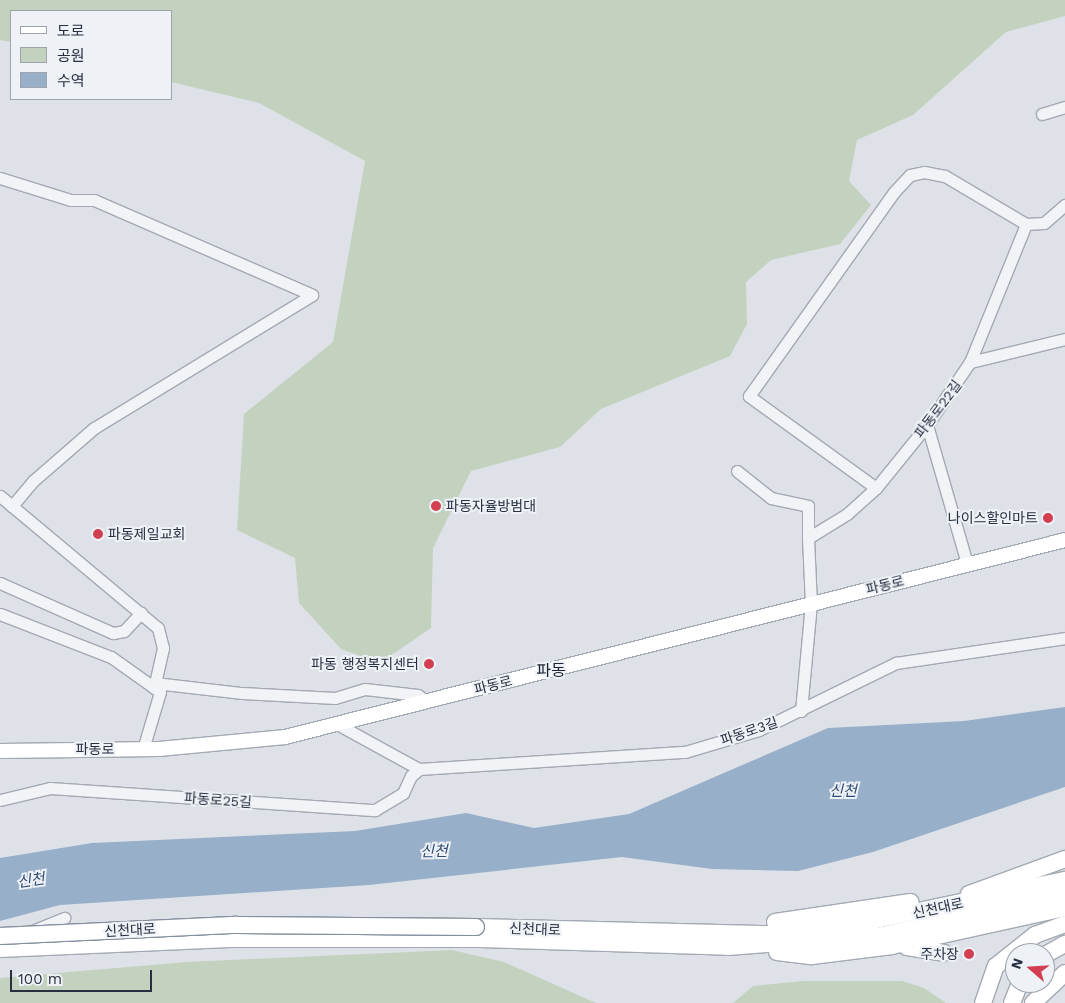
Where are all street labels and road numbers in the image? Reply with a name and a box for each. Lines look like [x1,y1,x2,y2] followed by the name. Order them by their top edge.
[911,377,965,441] street label: 파동로22길
[864,572,906,598] street label: 파동로
[472,672,514,698] street label: 파동로
[718,713,780,749] street label: 파동로3길
[76,741,114,757] street label: 파동로
[184,789,252,811] street label: 파동로25길
[911,894,965,922] street label: 신천대로
[104,920,156,940] street label: 신천대로
[509,920,561,938] street label: 신천대로

